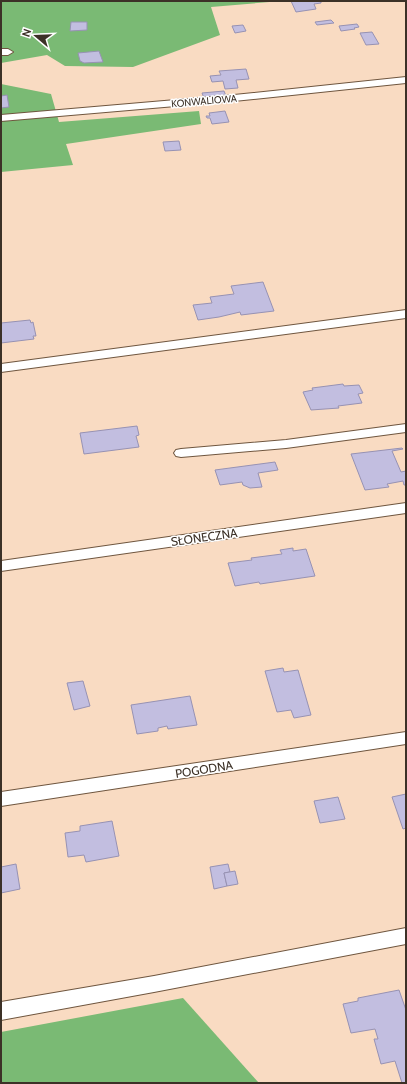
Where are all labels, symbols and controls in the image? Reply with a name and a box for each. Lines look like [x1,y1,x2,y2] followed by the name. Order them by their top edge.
[16,16,56,56] north arrow
[19,27,34,39] text: N
[171,92,238,110] street label: KONWALIOWA
[170,525,239,549] street label: SŁONECZNA
[174,757,234,781] street label: POGODNA

